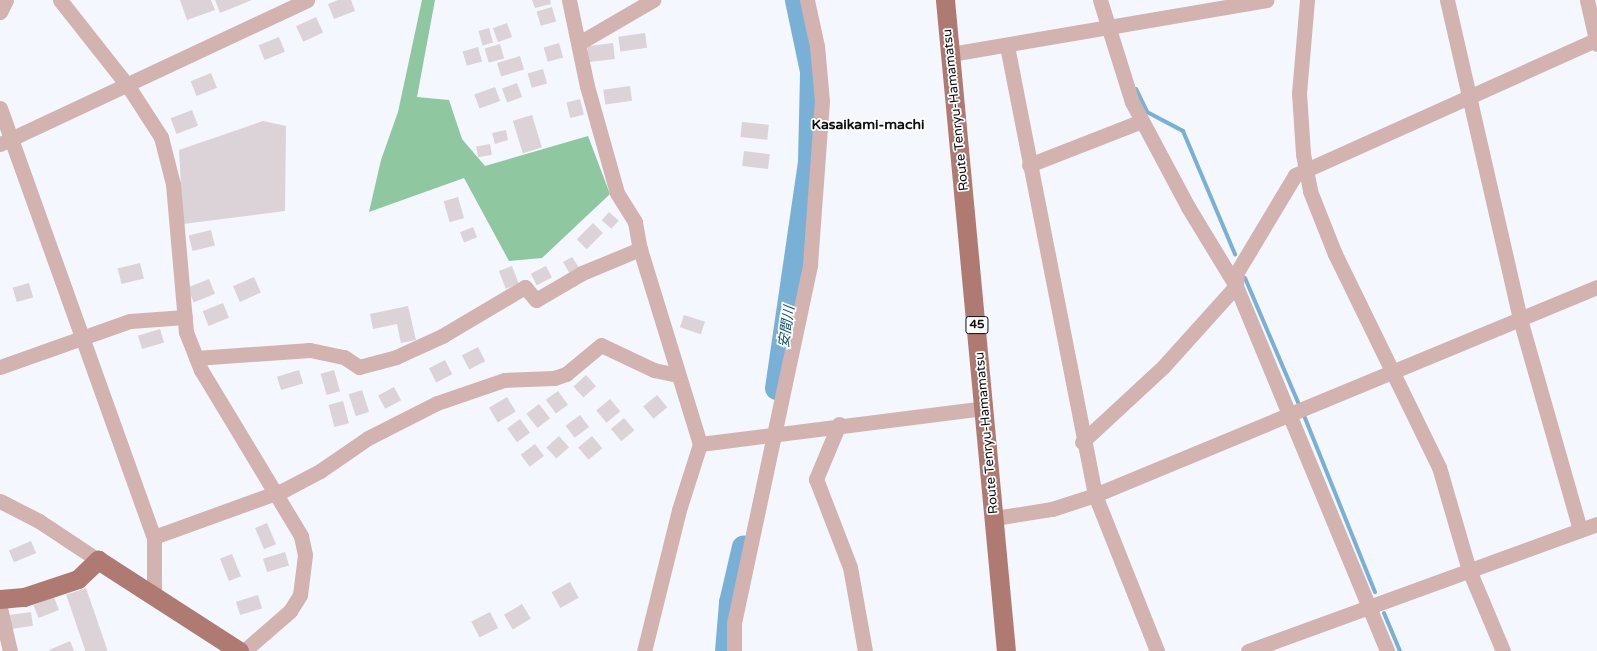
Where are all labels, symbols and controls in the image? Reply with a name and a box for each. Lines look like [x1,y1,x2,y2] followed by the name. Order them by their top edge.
[940,28,972,192] street label: Route Tenryu-Hamamatsu
[812,117,924,133] district label: Kasaikami-machi
[776,305,798,349] water label: 安間川
[965,315,989,335] road number: 45
[972,351,1002,515] street label: Route Tenryu-Hamamatsu

